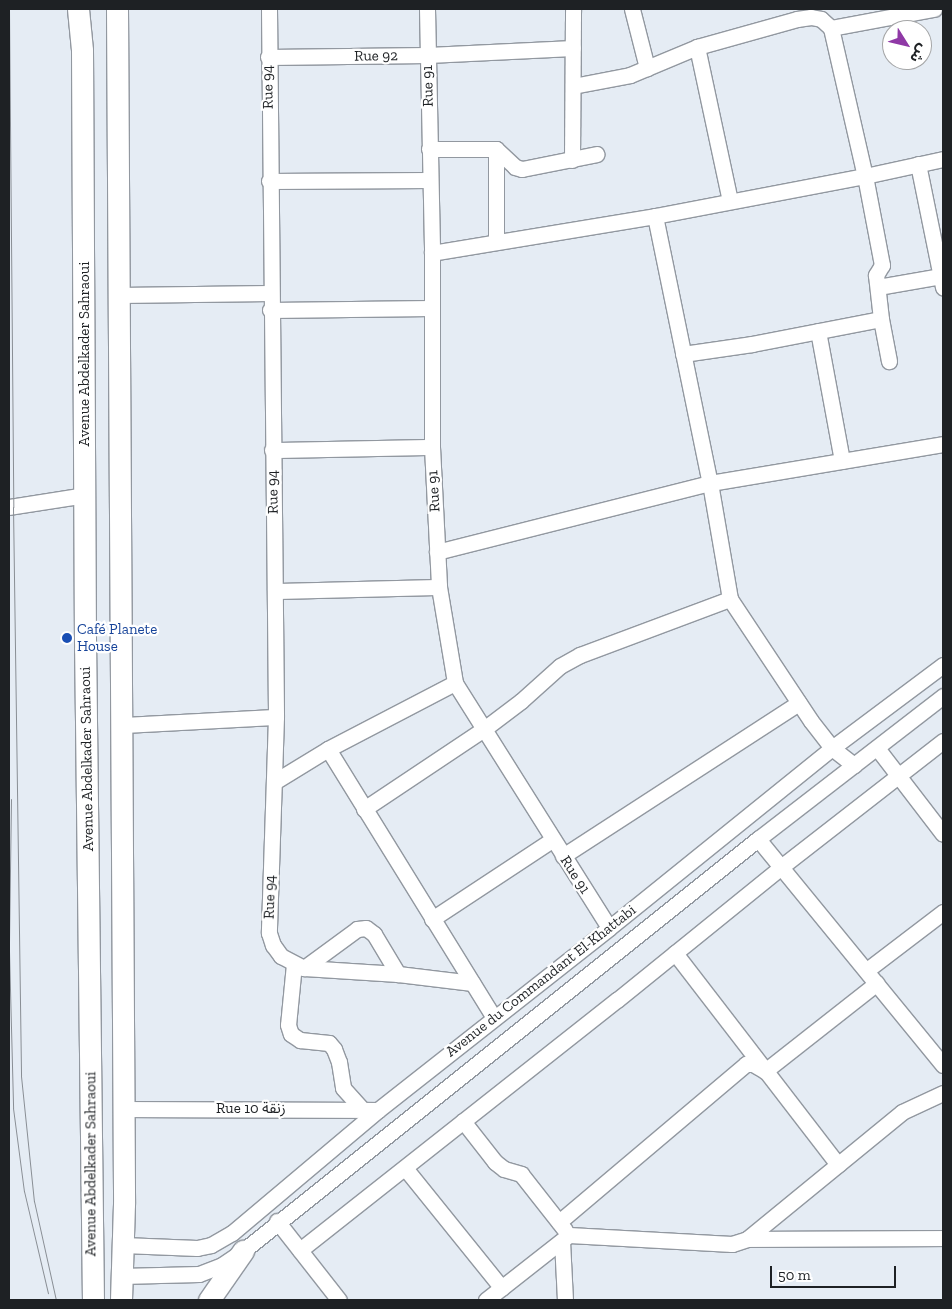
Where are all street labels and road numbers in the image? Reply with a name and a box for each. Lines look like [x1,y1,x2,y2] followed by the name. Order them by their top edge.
[354,47,398,65] street label: Rue 92
[259,65,277,109] street label: Rue 94
[419,65,437,107] street label: Rue 91
[76,261,94,447] street label: Avenue Abdelkader Sahraoui
[264,470,282,514] street label: Rue 94
[424,470,444,512] street label: Rue 91
[76,666,98,852] street label: Avenue Abdelkader Sahraoui
[556,853,594,897] street label: Rue 91
[260,875,280,919] street label: Rue 94
[442,901,640,1061] street label: Avenue du Commandant El-Khattabi
[82,1071,100,1257] street label: Avenue Abdelkader Sahraoui
[216,1100,286,1118] street label: Rue 10 زنقة

